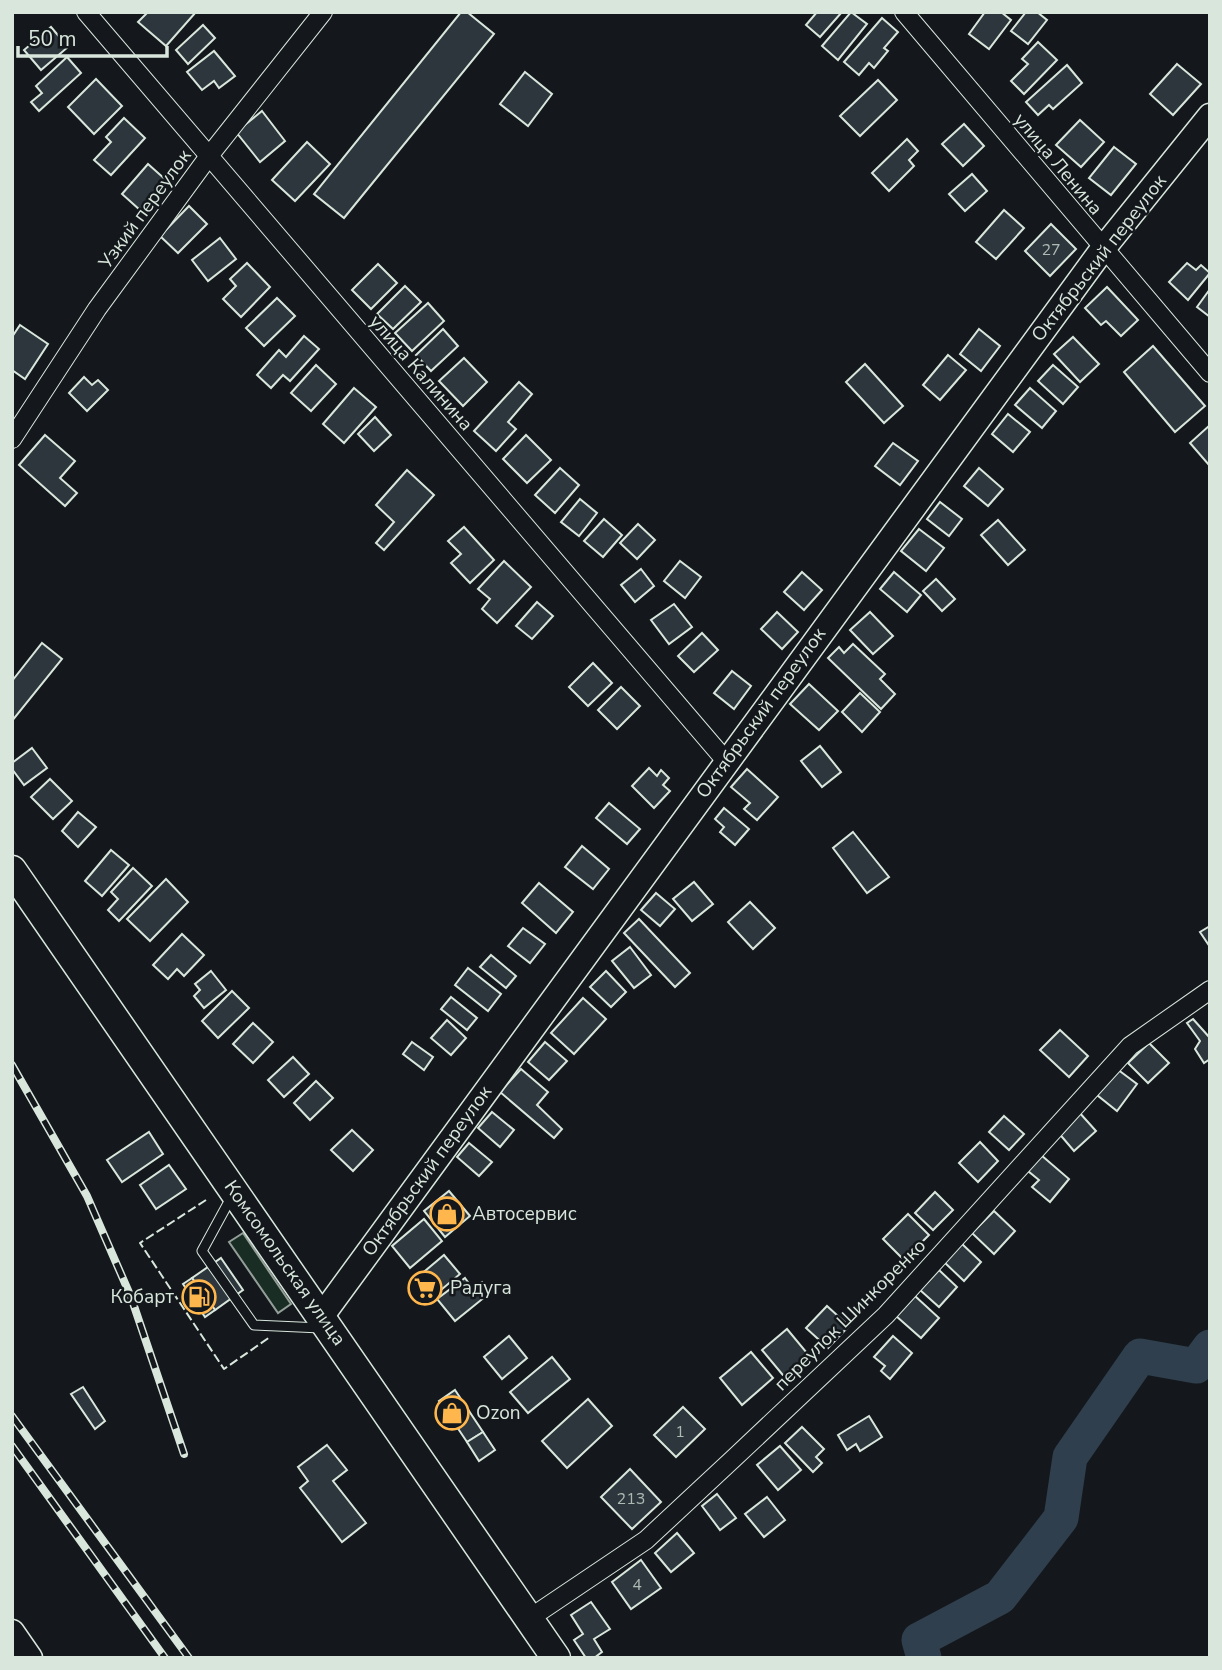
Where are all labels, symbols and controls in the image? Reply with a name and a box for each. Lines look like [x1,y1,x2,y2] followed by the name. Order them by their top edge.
[18,14,166,58] scale bar
[28,25,77,53] text: 50 m
[1008,107,1108,221] street label: улица Ленина
[92,144,197,275] street label: Узкий переулок
[1026,169,1172,347] street label: Октябрьский переулок
[1041,239,1061,261] house number: 27
[363,309,479,437] street label: улица Калинина
[690,622,832,804] street label: Октябрьский переулок
[356,1080,498,1262] street label: Октябрьский переулок
[218,1175,352,1351] street label: Комсомольская улица
[428,1195,466,1233] shop icon: Автосервис
[472,1201,577,1227] place label: Автосервис
[768,1233,932,1397] street label: переулок Шинкоренко
[406,1269,444,1307] supermarket icon: Радуга
[450,1275,512,1301] place label: Радуга
[180,1278,218,1316] fuel station icon: Кобарт
[110,1284,175,1310] place label: Кобарт
[433,1394,471,1432] shop icon: Ozon
[476,1400,521,1426] place label: Ozon
[675,1421,685,1443] house number: 1
[617,1488,645,1510] house number: 213
[632,1574,642,1596] house number: 4

